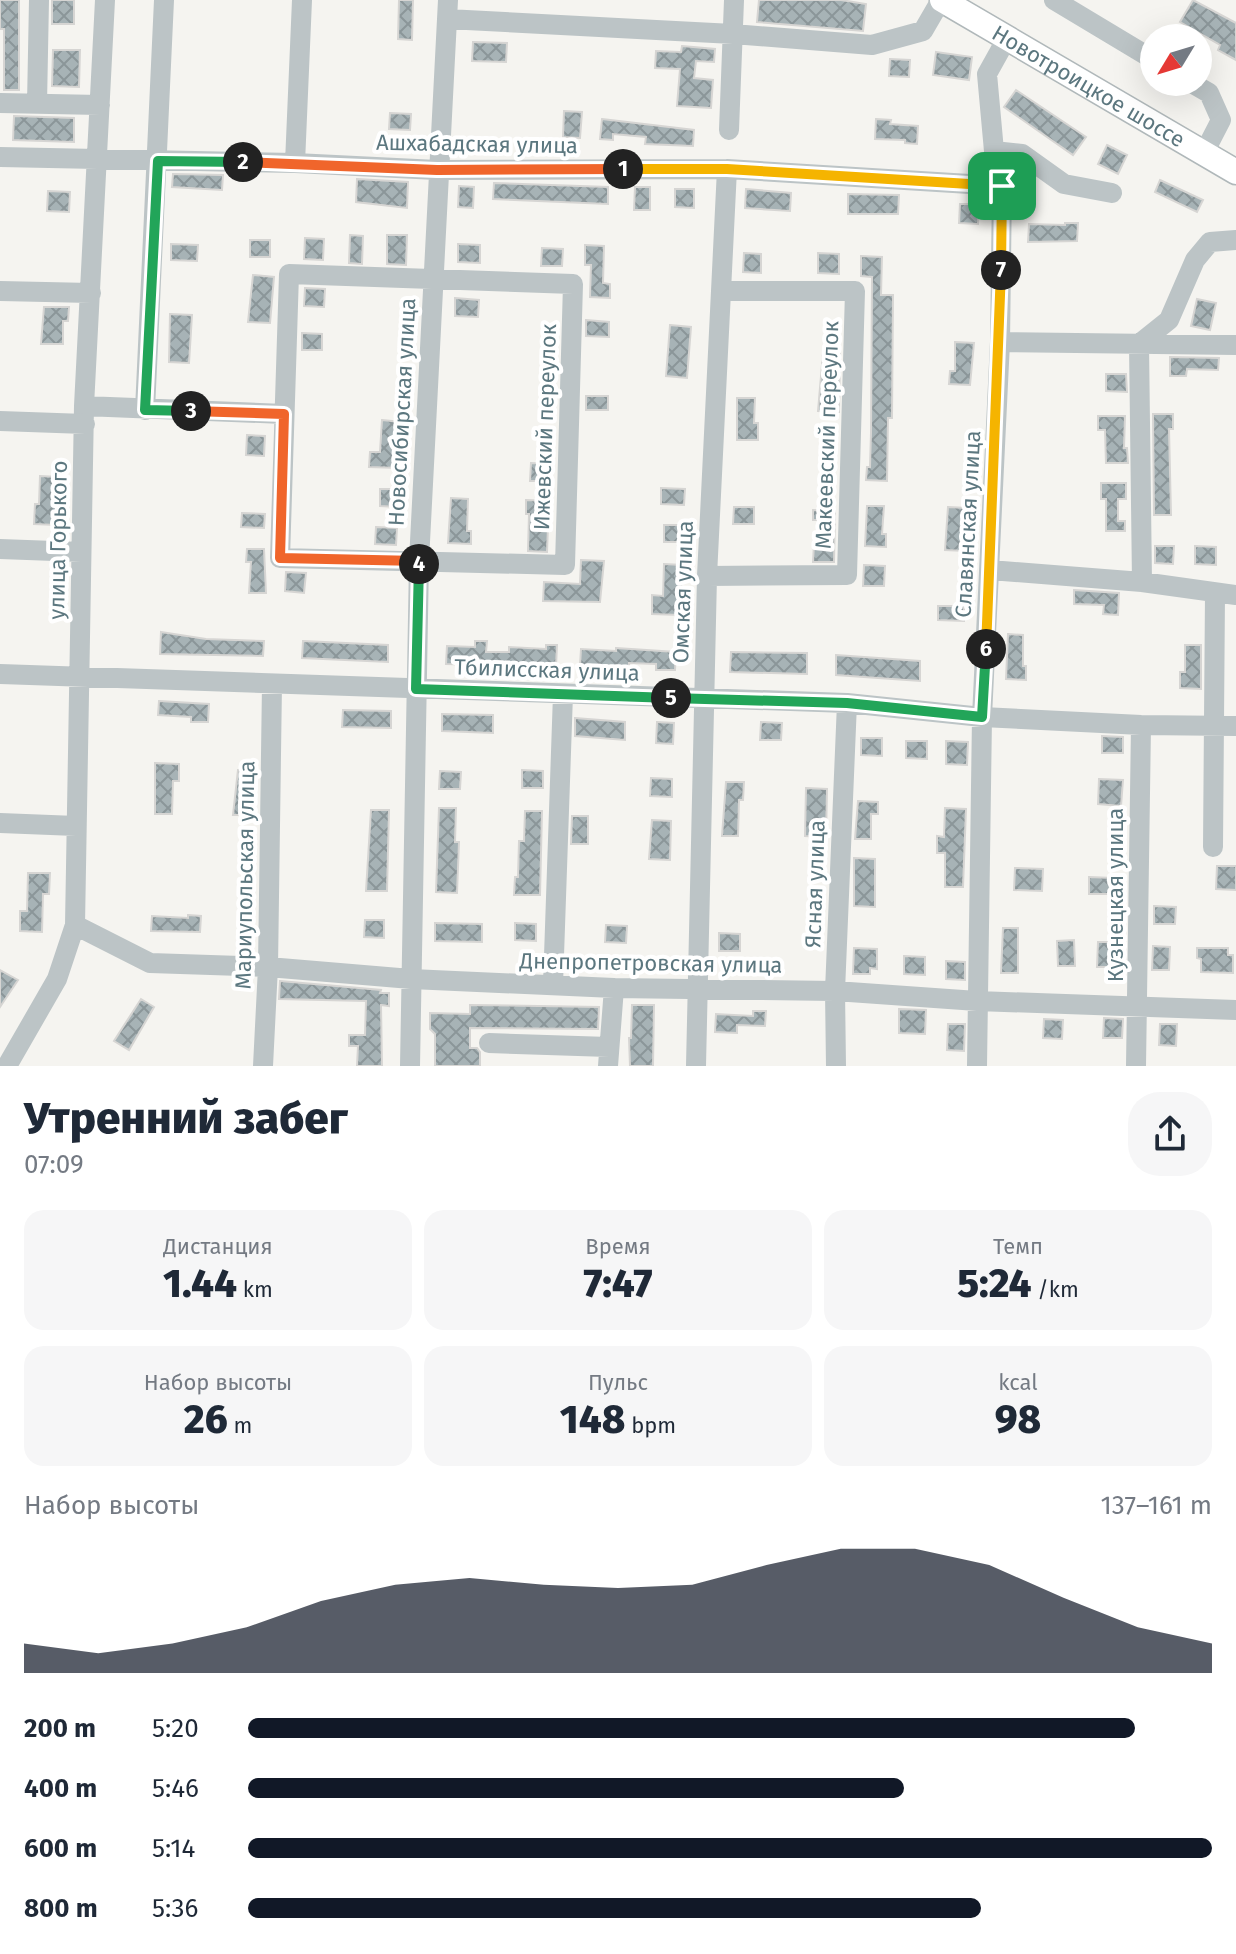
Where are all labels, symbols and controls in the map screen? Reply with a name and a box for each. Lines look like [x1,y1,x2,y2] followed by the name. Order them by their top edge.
[987,19,1190,153] street label: Новотроицкое шоссе
[1140,24,1212,96] north arrow
[1140,24,1212,96] map controls
[376,129,578,159] street label: Ашхабадская улица
[223,142,263,182] pin: 2
[237,148,249,175] text: 2
[603,149,643,189] pin: 1
[968,152,1036,220] pin
[618,155,628,182] text: 1
[980,164,1024,208] icon: arrive
[981,250,1021,290] pin: 7
[996,256,1006,283] text: 7
[383,297,421,527] street label: Новосибирская улица
[810,320,844,550] street label: Макеевский переулок
[528,323,562,531] street label: Ижевский переулок
[171,391,211,431] pin: 3
[185,397,197,424] text: 3
[950,430,986,618] street label: Славянская улица
[43,460,73,620] street label: улица Горького
[667,520,699,664] street label: Омская улица
[399,544,439,584] pin: 4
[413,550,425,577] text: 4
[966,629,1006,669] pin: 6
[980,635,992,662] text: 6
[454,653,640,687] street label: Тбилисская улица
[651,678,691,718] pin: 5
[665,684,677,711] text: 5
[230,760,260,990] street label: Мариупольская улица
[1102,808,1129,982] street label: Кузнецкая улица
[799,820,831,948] street label: Ясная улица
[518,947,783,979] street label: Днепропетровская улица
[24,1092,348,1145] text: Утренний забег
[1128,1092,1212,1176] button: share
[24,1149,84,1180] text: 07:09
[163,1233,273,1260] text: Дистанция
[585,1233,651,1260] text: Время
[993,1233,1043,1260] text: Темп
[163,1260,237,1308] text: 1.44
[583,1260,653,1308] text: 7:47
[957,1260,1031,1308] text: 5:24
[237,1276,273,1303] text: km
[1031,1276,1079,1303] text: /km
[144,1369,292,1396] text: Набор высоты
[588,1369,648,1396] text: Пульс
[998,1369,1038,1396] text: kcal
[184,1396,228,1444] text: 26
[560,1396,625,1444] text: 148
[995,1396,1041,1444] text: 98
[228,1412,252,1439] text: m
[625,1412,676,1439] text: bpm
[24,1490,199,1521] text: Набор высоты
[1100,1490,1212,1521] text: 137–161 m
[24,1713,96,1744] text: 200 m
[152,1713,199,1744] text: 5:20
[24,1773,97,1804] text: 400 m
[152,1773,199,1804] text: 5:46
[24,1833,97,1864] text: 600 m
[152,1833,195,1864] text: 5:14
[24,1893,98,1924] text: 800 m
[152,1893,198,1924] text: 5:36

